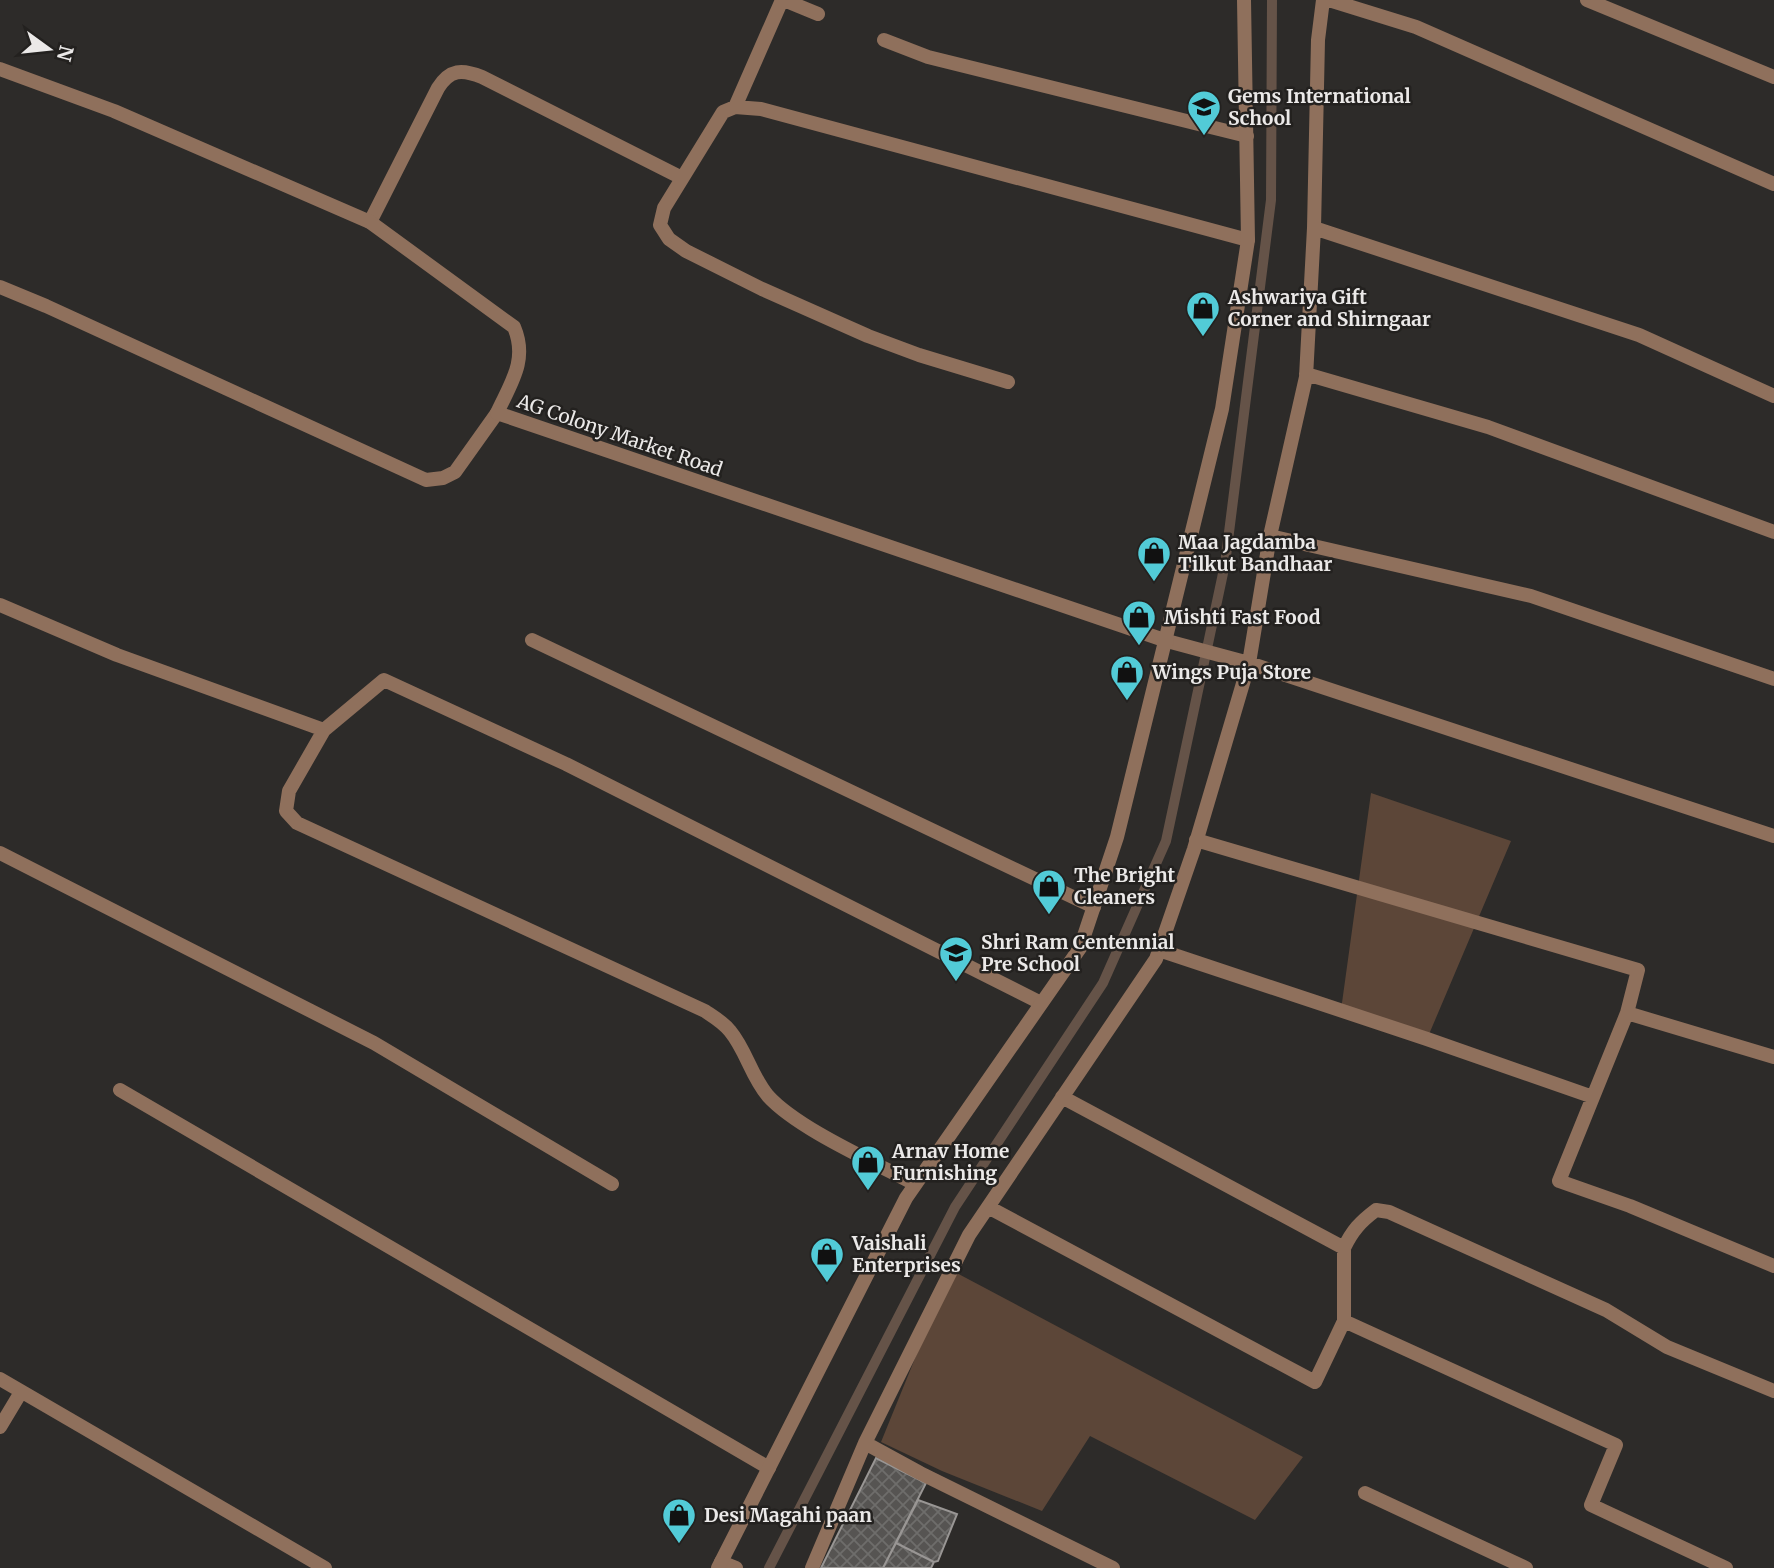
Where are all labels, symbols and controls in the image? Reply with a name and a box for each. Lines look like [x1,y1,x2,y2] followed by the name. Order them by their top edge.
[14,14,84,84] north arrow
[52,43,79,64] text: N
[1228,84,1411,130] place label: Gems International School
[1185,88,1223,137] school or university icon: Gems International School
[1227,285,1431,331] place label: Ashwariya Gift Corner and Shirngaar
[1184,289,1222,338] shop icon: Ashwariya Gift Corner and Shirngaar
[513,388,726,481] street label: AG Colony Market Road
[1178,530,1332,576] place label: Maa Jagdamba Tilkut Bandhaar
[1135,534,1173,583] shop icon: Maa Jagdamba Tilkut Bandhaar
[1120,598,1158,647] shop icon: Mishti Fast Food
[1164,605,1321,629] place label: Mishti Fast Food
[1108,653,1146,702] shop icon: Wings Puja Store
[1151,660,1311,684] place label: Wings Puja Store
[1074,863,1176,909] place label: The Bright Cleaners
[1030,867,1068,916] shop icon: The Bright Cleaners
[981,930,1175,976] place label: Shri Ram Centennial Pre School
[937,934,975,983] school or university icon: Shri Ram Centennial Pre School
[891,1139,1009,1185] place label: Arnav Home Furnishing
[849,1143,887,1192] shop icon: Arnav Home Furnishing
[851,1231,961,1277] place label: Vaishali Enterprises
[808,1235,846,1284] shop icon: Vaishali Enterprises
[660,1496,698,1545] shop icon: Desi Magahi paan
[704,1503,872,1527] place label: Desi Magahi paan

